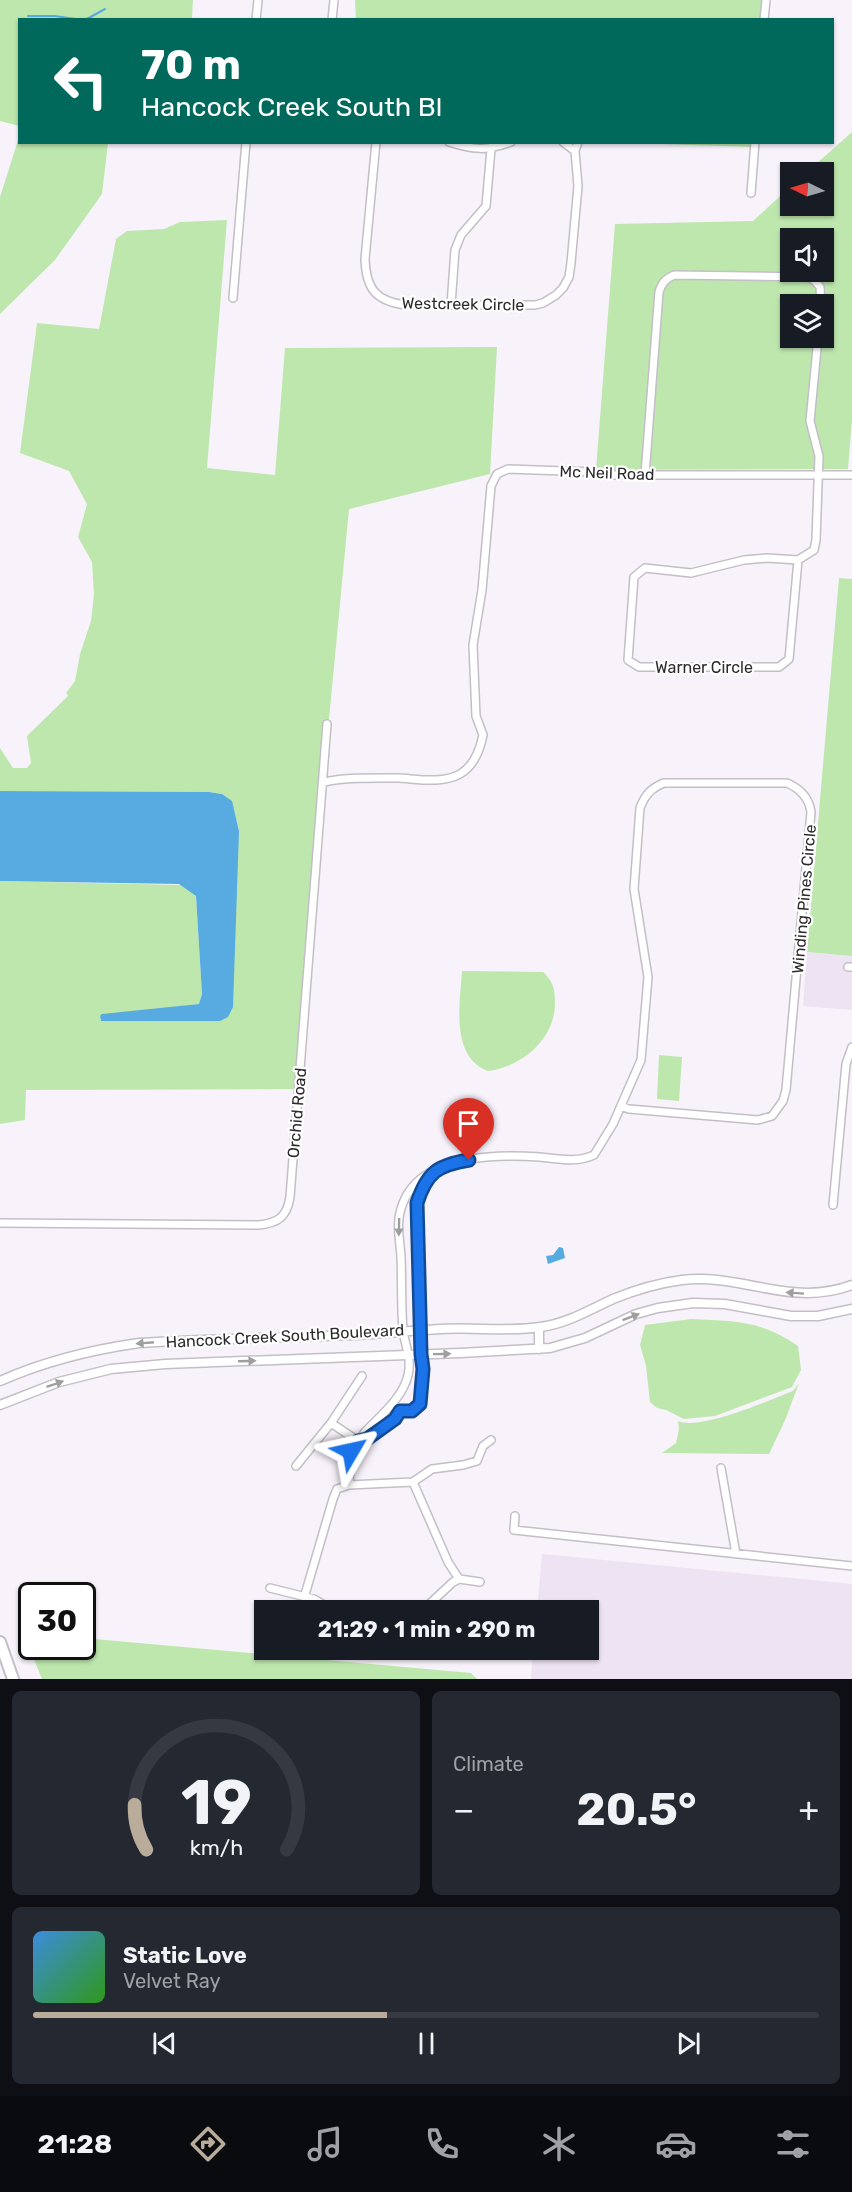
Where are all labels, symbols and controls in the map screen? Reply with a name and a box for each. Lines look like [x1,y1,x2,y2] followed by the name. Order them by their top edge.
[141,40,241,90] text: 70 m
[42,42,120,120] icon: left
[141,91,442,123] text: Hancock Creek South Bl
[780,162,834,216] north arrow
[780,162,834,348] map controls
[780,228,834,282] button: sound
[401,293,525,315] street label: Westcreek Circle
[780,294,834,348] button: layers
[559,462,655,484] street label: Mc Neil Road
[655,658,753,677] street label: Warner Circle
[788,823,820,975] street label: Winding Pines Circle
[284,1067,310,1159] street label: Orchid Road
[443,1098,494,1160] pin
[452,1107,485,1140] icon: arrive
[394,1217,404,1236] one-way arrow
[785,1289,804,1298] one-way arrow
[622,1312,640,1322] one-way arrow
[165,1320,405,1352] street label: Hancock Creek South Boulevard
[135,1338,154,1348] one-way arrow
[433,1349,452,1358] one-way arrow
[238,1356,257,1365] one-way arrow
[46,1379,64,1388] one-way arrow
[319,1419,383,1483] position arrow
[18,1582,96,1660] speed limit sign: 30
[318,1616,535,1643] text: 21:29 · 1 min · 290 m
[453,1752,524,1776] text: Climate
[180,1766,252,1840] text: 19
[577,1783,696,1836] text: 20.5°
[453,1790,474,1829] text: −
[798,1790,819,1829] text: +
[189,1835,243,1860] text: km/h
[123,1942,247,1969] text: Static Love
[123,1969,221,1993] text: Velvet Ray
[148,2027,181,2060] icon: previous
[410,2027,443,2060] icon: pause
[672,2027,705,2060] icon: next
[187,2123,229,2165] icon: directions
[304,2123,346,2165] icon: music
[421,2123,463,2165] icon: phone
[538,2123,580,2165] icon: climate
[655,2123,697,2165] icon: car
[772,2123,814,2165] icon: filters
[38,2128,112,2160] text: 21:28

